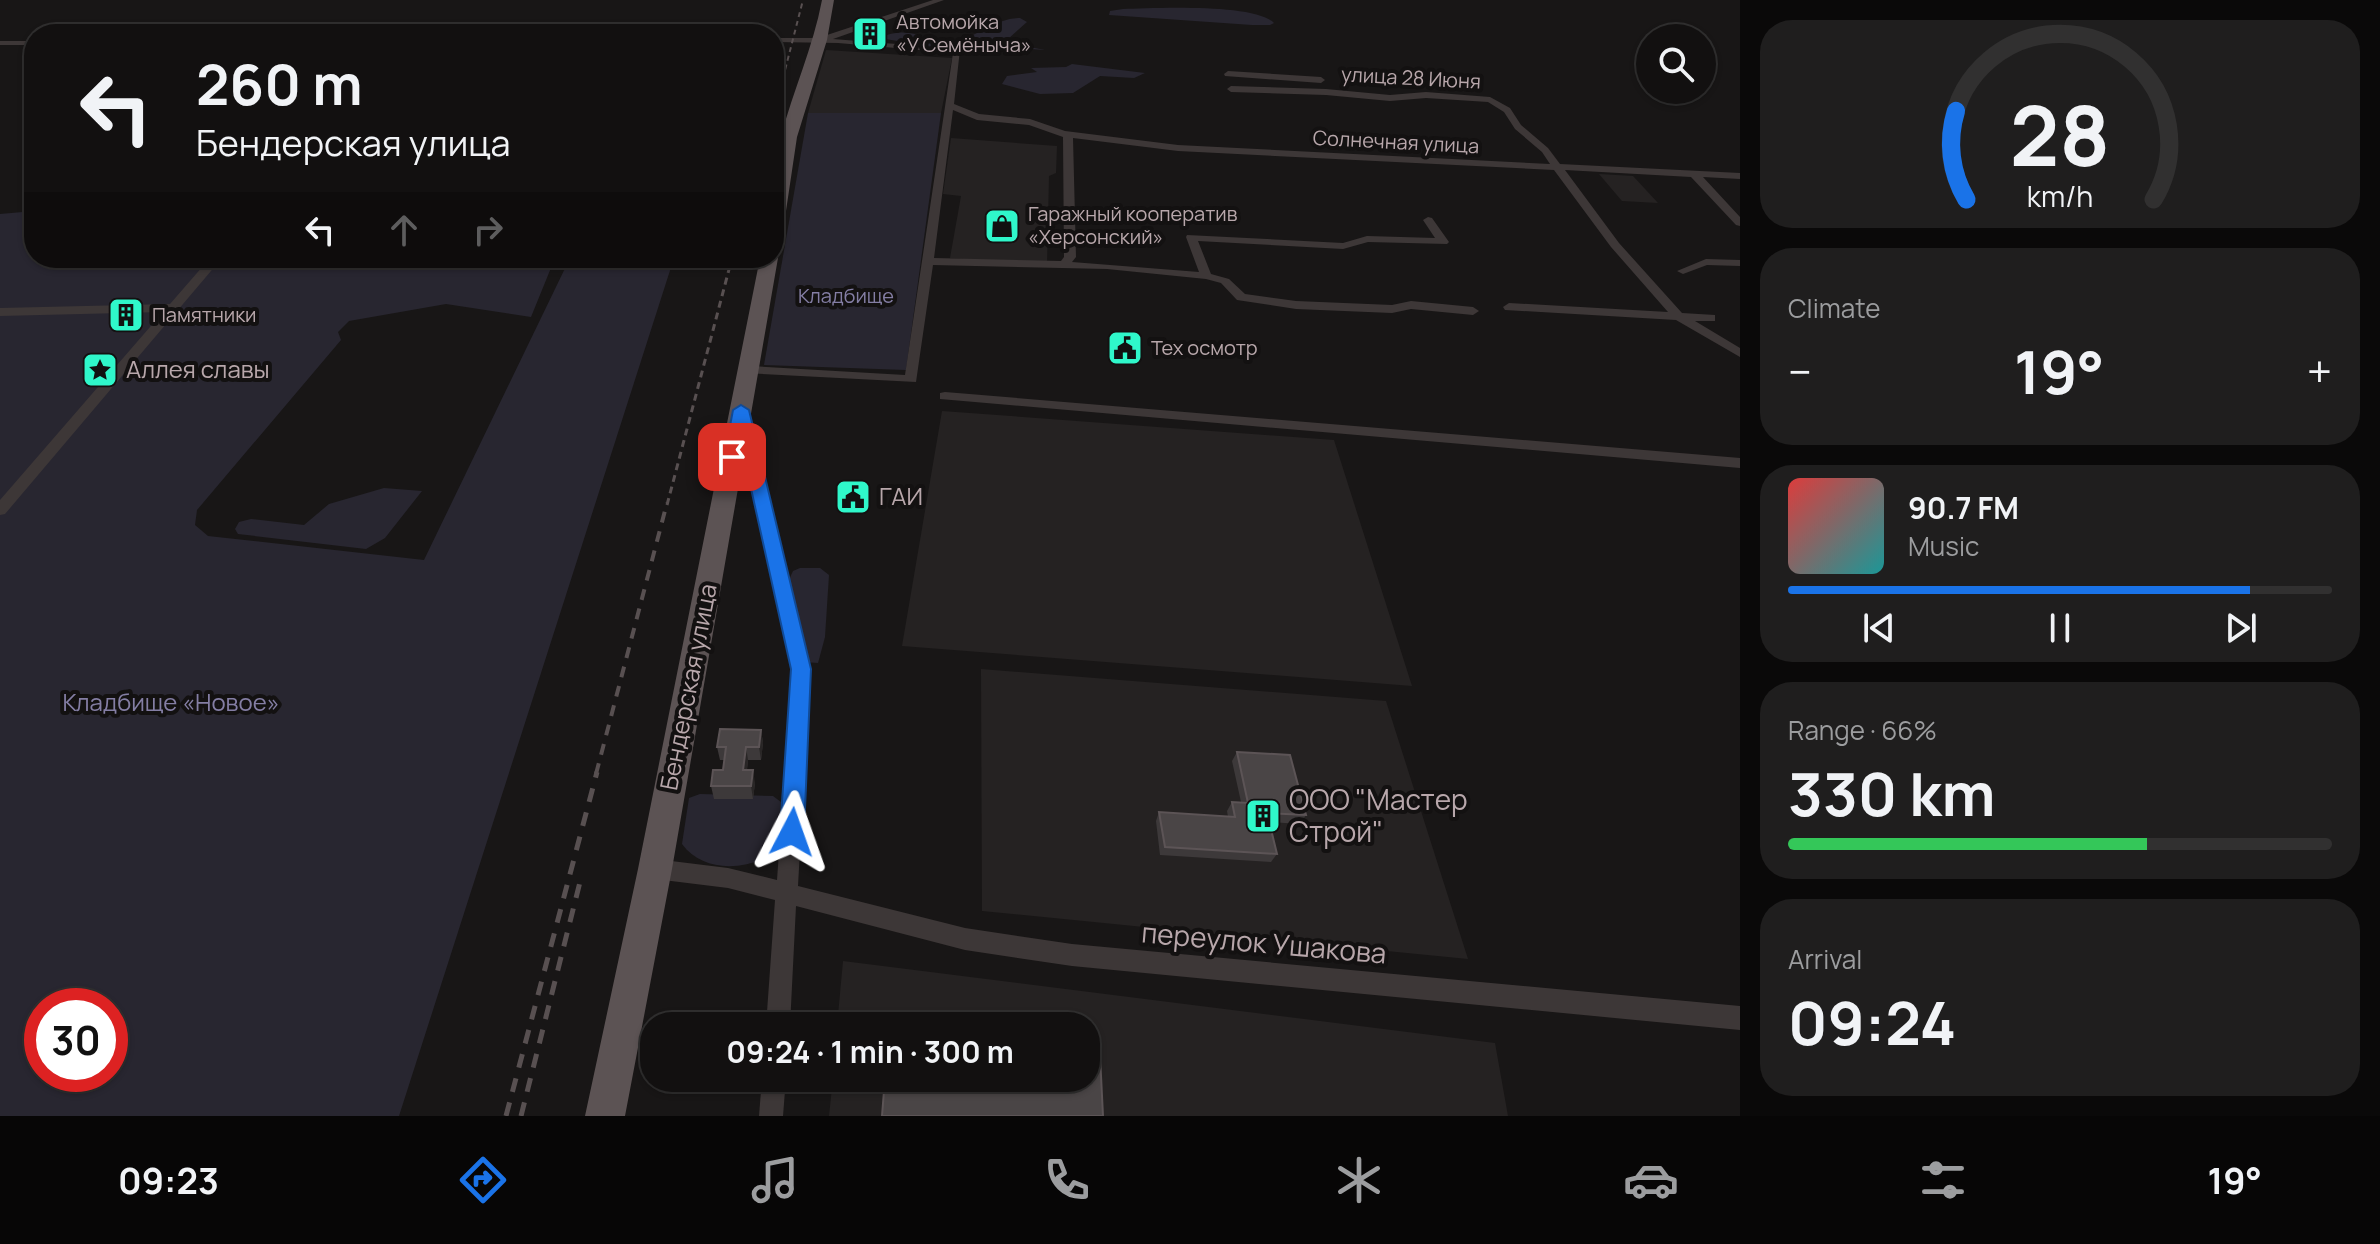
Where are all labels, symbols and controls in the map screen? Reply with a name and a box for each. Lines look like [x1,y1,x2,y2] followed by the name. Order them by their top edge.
[896,8,1032,58] place label: Автомойка «У Семёныча»
[851,15,889,53] building icon: Автомойка «У Семёныча»
[1636,24,1716,104] map controls
[1636,24,1716,104] button: search
[196,45,363,122] text: 260 m
[64,56,168,160] icon: left
[1340,60,1482,95] street label: улица 28 Июня
[2010,77,2110,191] text: 28
[196,118,511,167] text: Бендерская улица
[1312,124,1480,159] street label: Солнечная улица
[2027,177,2093,216] text: km/h
[1028,200,1238,250] place label: Гаражный кооператив «Херсонский»
[983,207,1021,245] shop icon: Гаражный кооператив «Херсонский»
[298,208,342,252] icon: left
[382,208,426,252] icon: ahead
[466,208,510,252] icon: right
[798,282,894,309] park label: Кладбище
[1788,290,1880,326] text: Climate
[107,296,145,334] building icon: Памятники
[152,301,256,328] place label: Памятники
[1106,329,1144,367] public building icon: Тех осмотр
[2014,330,2104,412] text: 19°
[1151,334,1258,361] place label: Тех осмотр
[1788,341,1812,401] text: −
[2307,341,2332,401] text: +
[81,351,119,389] place icon: Аллея славы
[126,352,270,385] place label: Аллея славы
[698,423,766,491] pin
[710,435,754,479] icon: arrive
[834,478,872,516] public building icon: ГАИ
[879,479,923,512] place label: ГАИ
[1908,487,2019,528] text: 90.7 FM
[1908,528,1979,564] text: Music
[651,581,724,793] street label: Бендерская улица
[1857,606,1901,650] icon: previous
[2038,606,2082,650] icon: pause
[2219,606,2263,650] icon: next
[62,685,280,718] park label: Кладбище «Новое»
[1788,712,1937,748] text: Range · 66%
[1788,752,1995,834] text: 330 km
[1289,780,1468,850] place label: ООО "Мастер Строй"
[750,790,834,874] position arrow
[1244,797,1282,835] building icon: ООО "Мастер Строй"
[1140,912,1388,972] street label: переулок Ушакова
[1788,941,1862,977] text: Arrival
[1788,981,1956,1063] text: 09:24
[24,988,128,1092] speed limit sign: 30
[726,1031,1014,1072] text: 09:24 · 1 min · 300 m
[455,1152,511,1208] icon: directions
[747,1152,803,1208] icon: music
[1039,1152,1095,1208] icon: phone
[1331,1152,1387,1208] icon: climate
[1623,1152,1679,1208] icon: car
[1915,1152,1971,1208] icon: filters
[118,1156,219,1205] text: 09:23
[2208,1156,2262,1205] text: 19°

